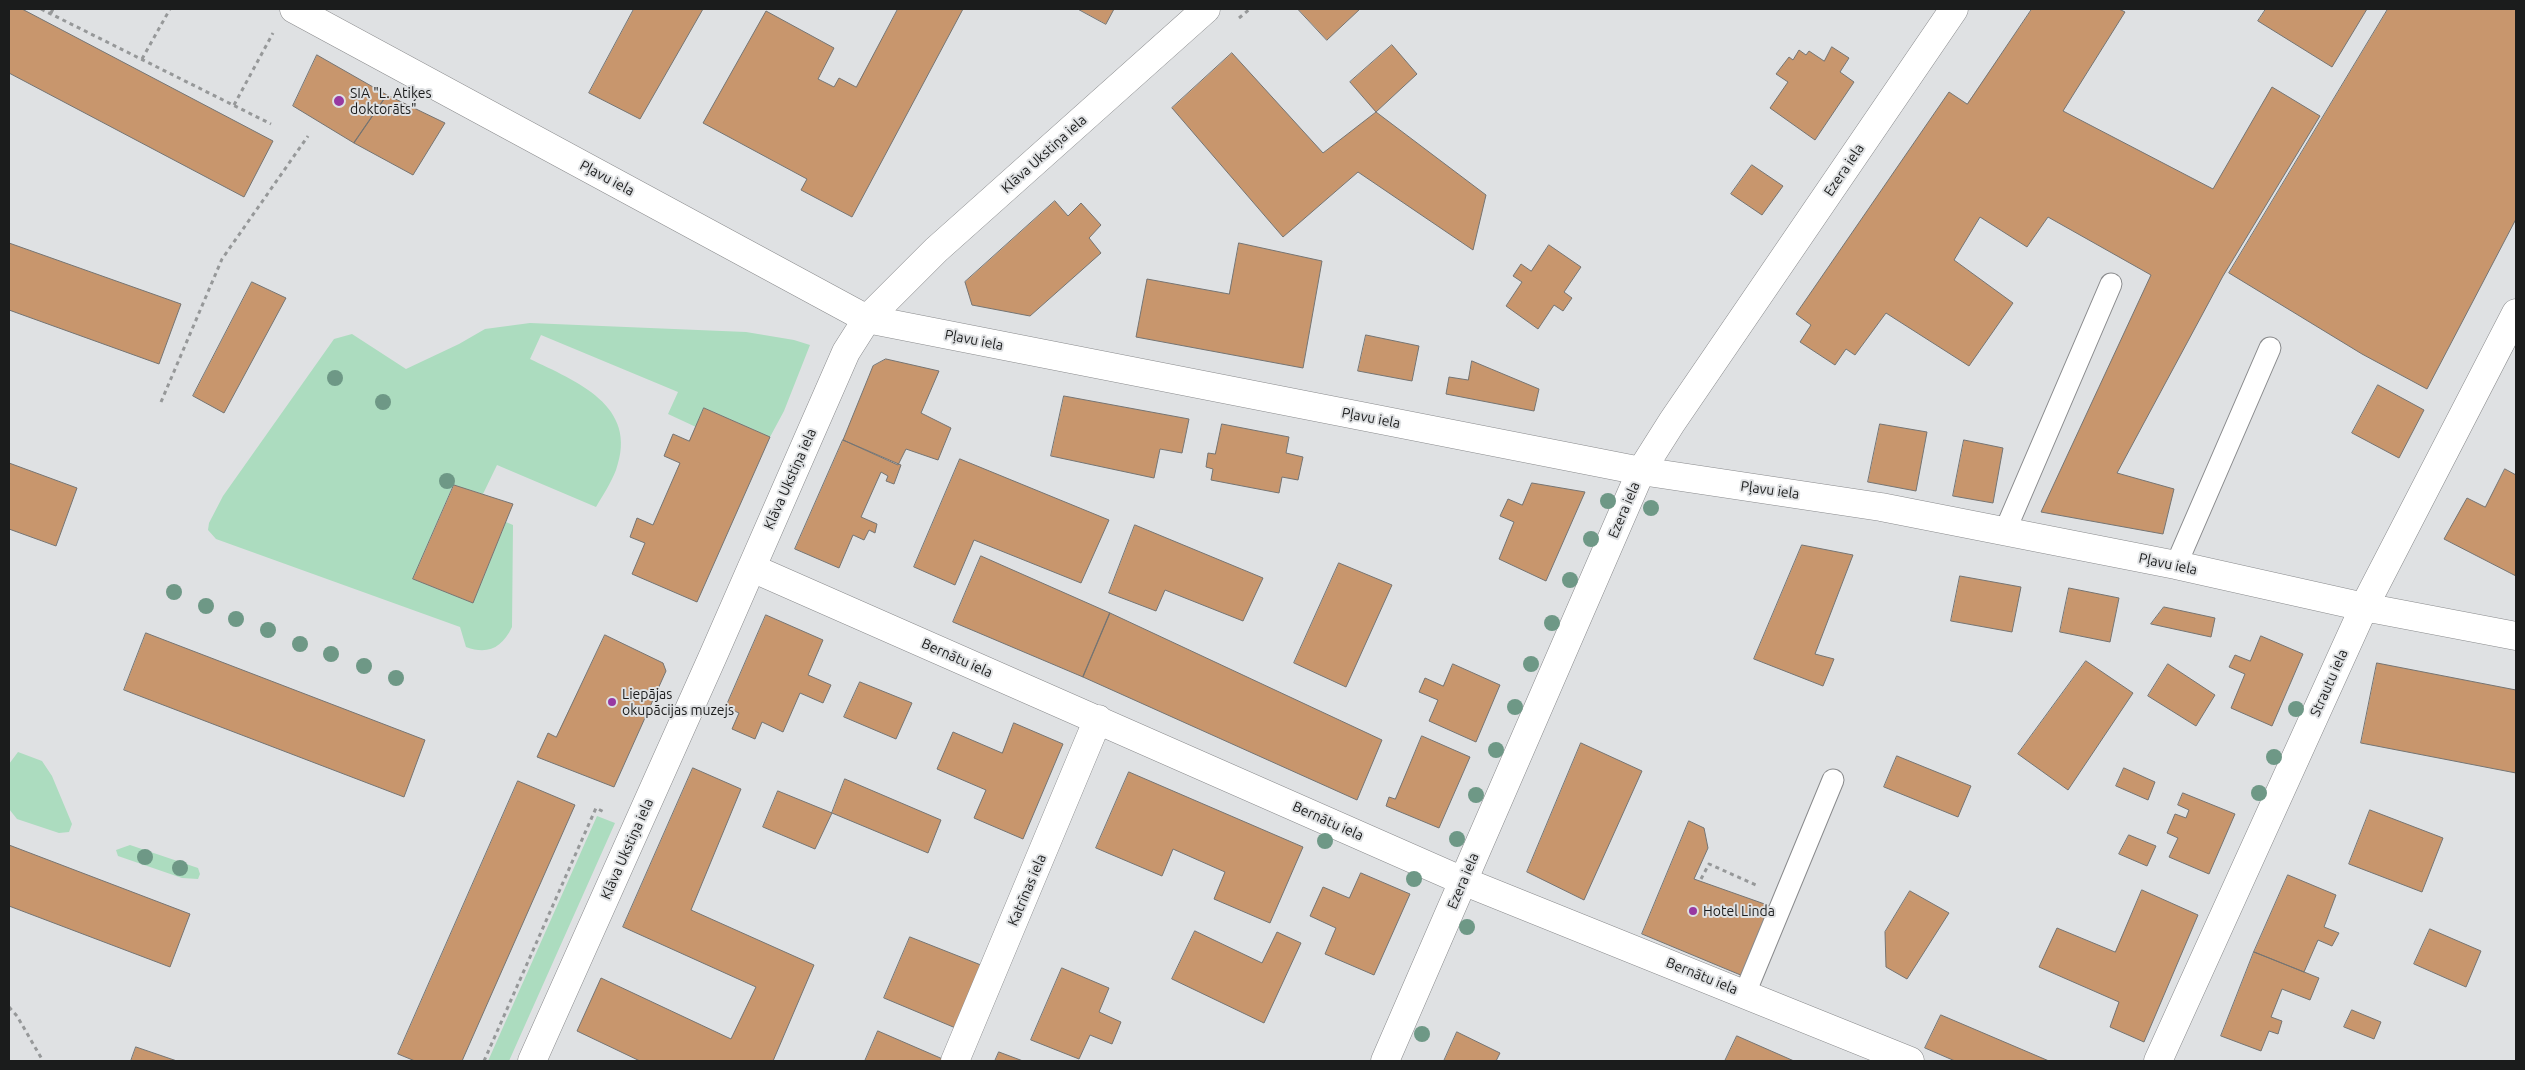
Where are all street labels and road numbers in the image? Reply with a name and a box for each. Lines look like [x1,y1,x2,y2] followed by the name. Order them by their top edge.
[998,111,1090,197] street label: Klāva Ukstiņa iela
[1820,141,1868,199] street label: Ezera iela
[577,157,637,199] street label: Pļavu iela
[943,326,1005,354] street label: Pļavu iela
[1340,404,1402,432] street label: Pļavu iela
[760,426,820,532] street label: Klāva Ukstiņa iela
[1739,478,1801,502] street label: Pļavu iela
[1605,479,1643,541] street label: Ezera iela
[2137,550,2199,578] street label: Pļavu iela
[919,635,995,681] street label: Bernātu iela
[2307,647,2351,719] street label: Strautu iela
[597,796,657,902] street label: Klāva Ukstiņa iela
[1290,798,1366,844] street label: Bernātu iela
[1444,850,1482,912] street label: Ezera iela
[1004,852,1050,928] street label: Katrīnas iela
[1664,954,1740,998] street label: Bernātu iela

